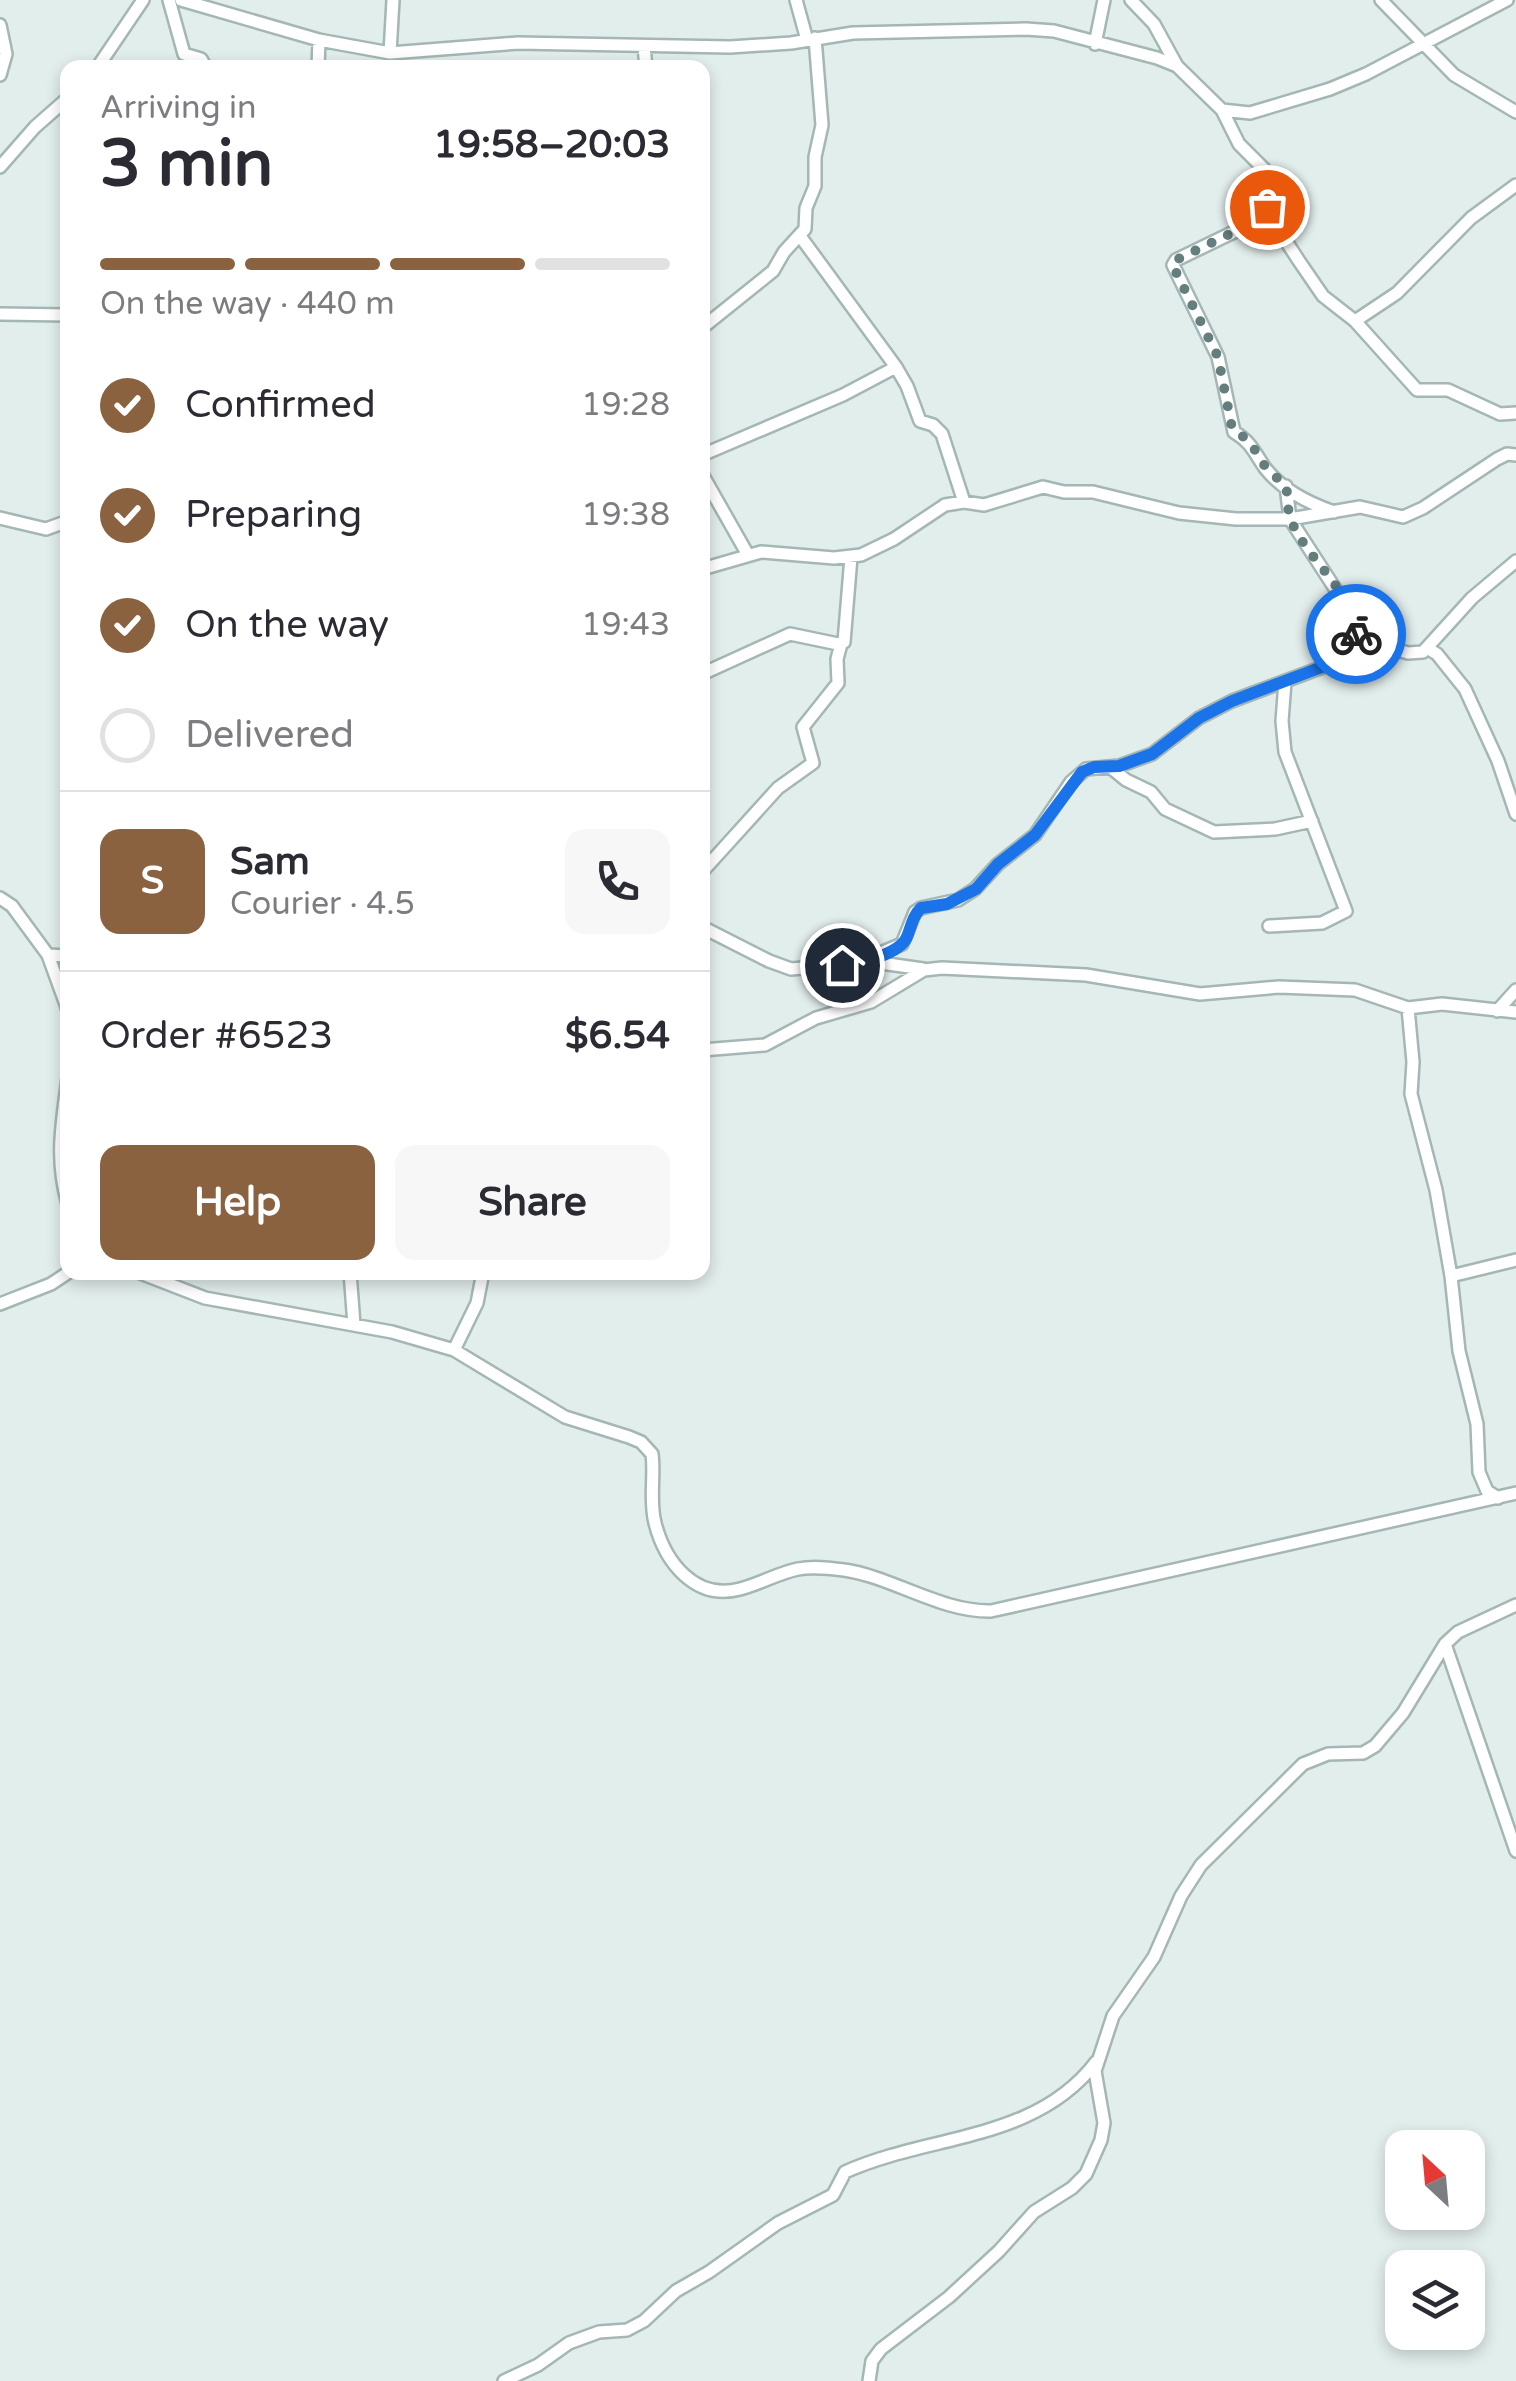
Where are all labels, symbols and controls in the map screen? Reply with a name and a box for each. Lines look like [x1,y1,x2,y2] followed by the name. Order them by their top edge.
[100,89,257,127] text: Arriving in
[433,122,670,168] text: 19:58–20:03
[100,125,273,204] text: 3 min
[1225,165,1310,250] pin
[1240,180,1295,235] icon: bag
[100,285,395,323] text: On the way · 440 m
[100,378,155,433] icon: check
[185,382,376,428] text: Confirmed
[581,386,670,424] text: 19:28
[100,488,155,543] icon: check
[185,492,362,538] text: Preparing
[581,496,670,534] text: 19:38
[1306,584,1406,684] courier
[100,598,155,653] icon: check
[185,602,389,648] text: On the way
[581,606,670,644] text: 19:43
[1329,607,1384,662] icon: bike
[185,712,354,758] text: Delivered
[565,829,670,934] button: phone
[230,839,310,885] text: Sam
[141,858,164,904] text: S
[230,885,415,923] text: Courier · 4.5
[800,923,885,1008] pin
[815,938,870,993] icon: home
[100,1013,333,1059] text: Order #6523
[565,1013,670,1059] text: $6.54
[100,1145,375,1260] button: Help
[395,1145,670,1260] button: Share
[1385,2130,1485,2230] north arrow
[1385,2130,1485,2350] map controls
[1385,2250,1485,2350] button: layers

